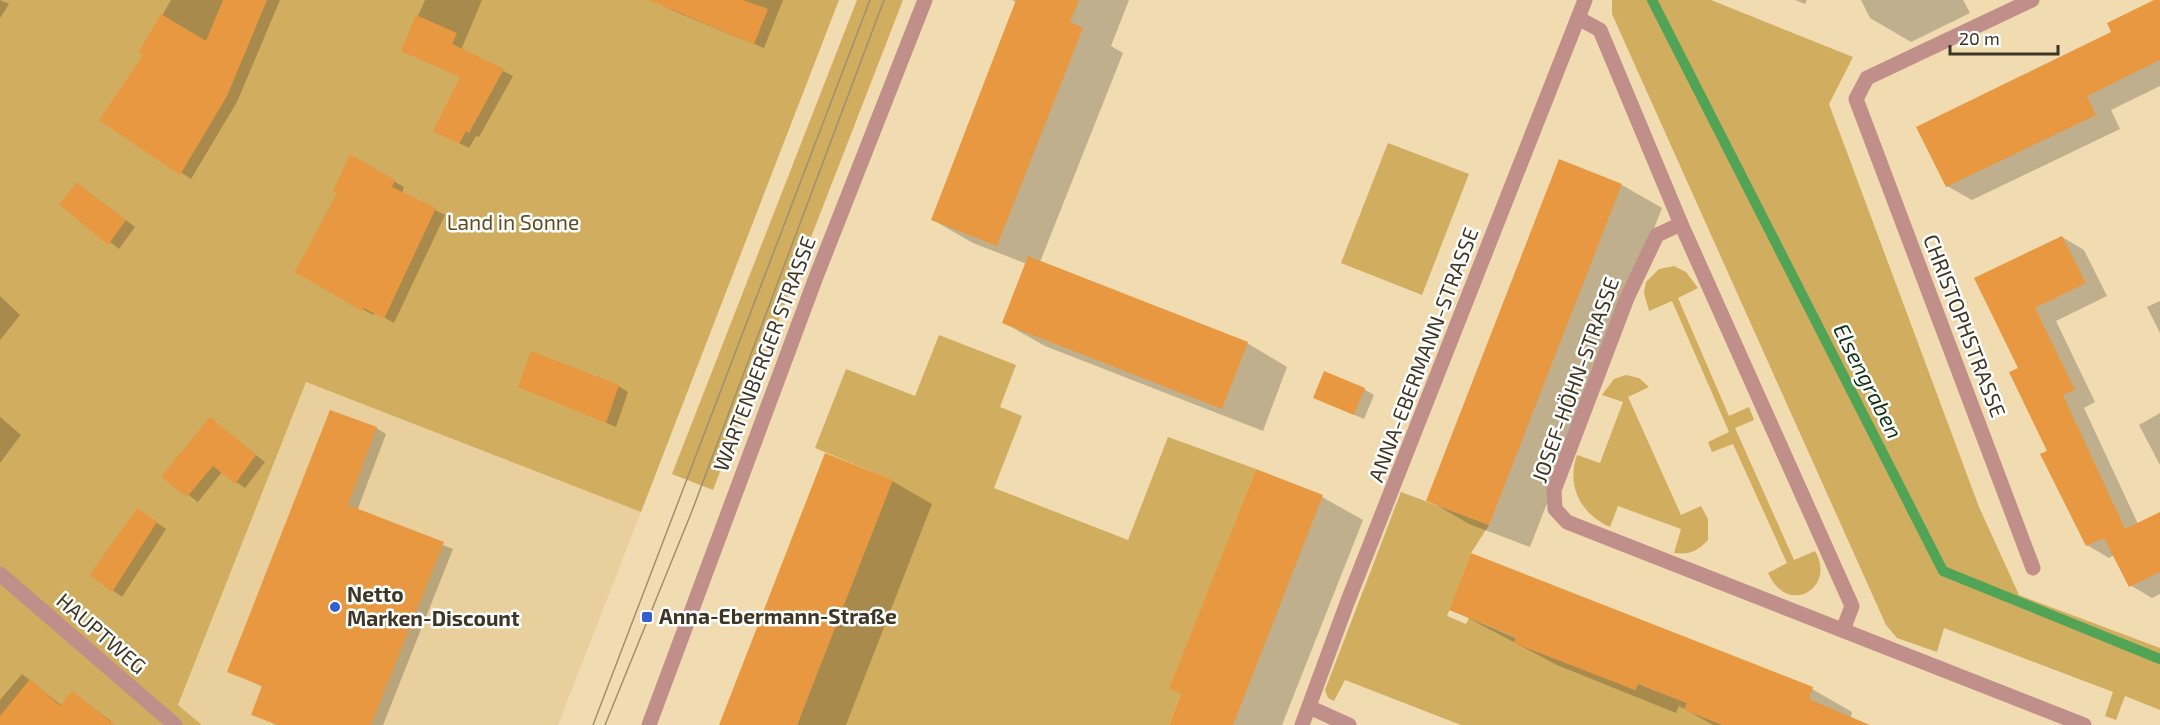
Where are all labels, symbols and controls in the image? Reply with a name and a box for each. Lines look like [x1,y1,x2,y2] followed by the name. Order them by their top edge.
[1950,18,2058,56] scale bar
[1959,27,2000,49] text: 20 m
[447,209,579,234] park label: Land in Sonne
[1362,224,1483,485] street label: ANNA-EBERMANN-STRASSE
[1919,230,2012,420] street label: CHRISTOPHSTRASSE
[707,232,820,475] street label: WARTENBERGER STRASSE
[1526,273,1623,486] street label: JOSEF-HÖHN-STRASSE
[1829,319,1909,442] water label: Elsengraben
[347,581,520,630] place label: Netto Marken-Discount
[52,587,152,678] street label: HAUPTWEG
[328,600,342,614] marker: Netto Marken-Discount
[659,603,897,628] place label: Anna-Ebermann-Straße
[640,610,654,624] marker: Anna-Ebermann-Straße

